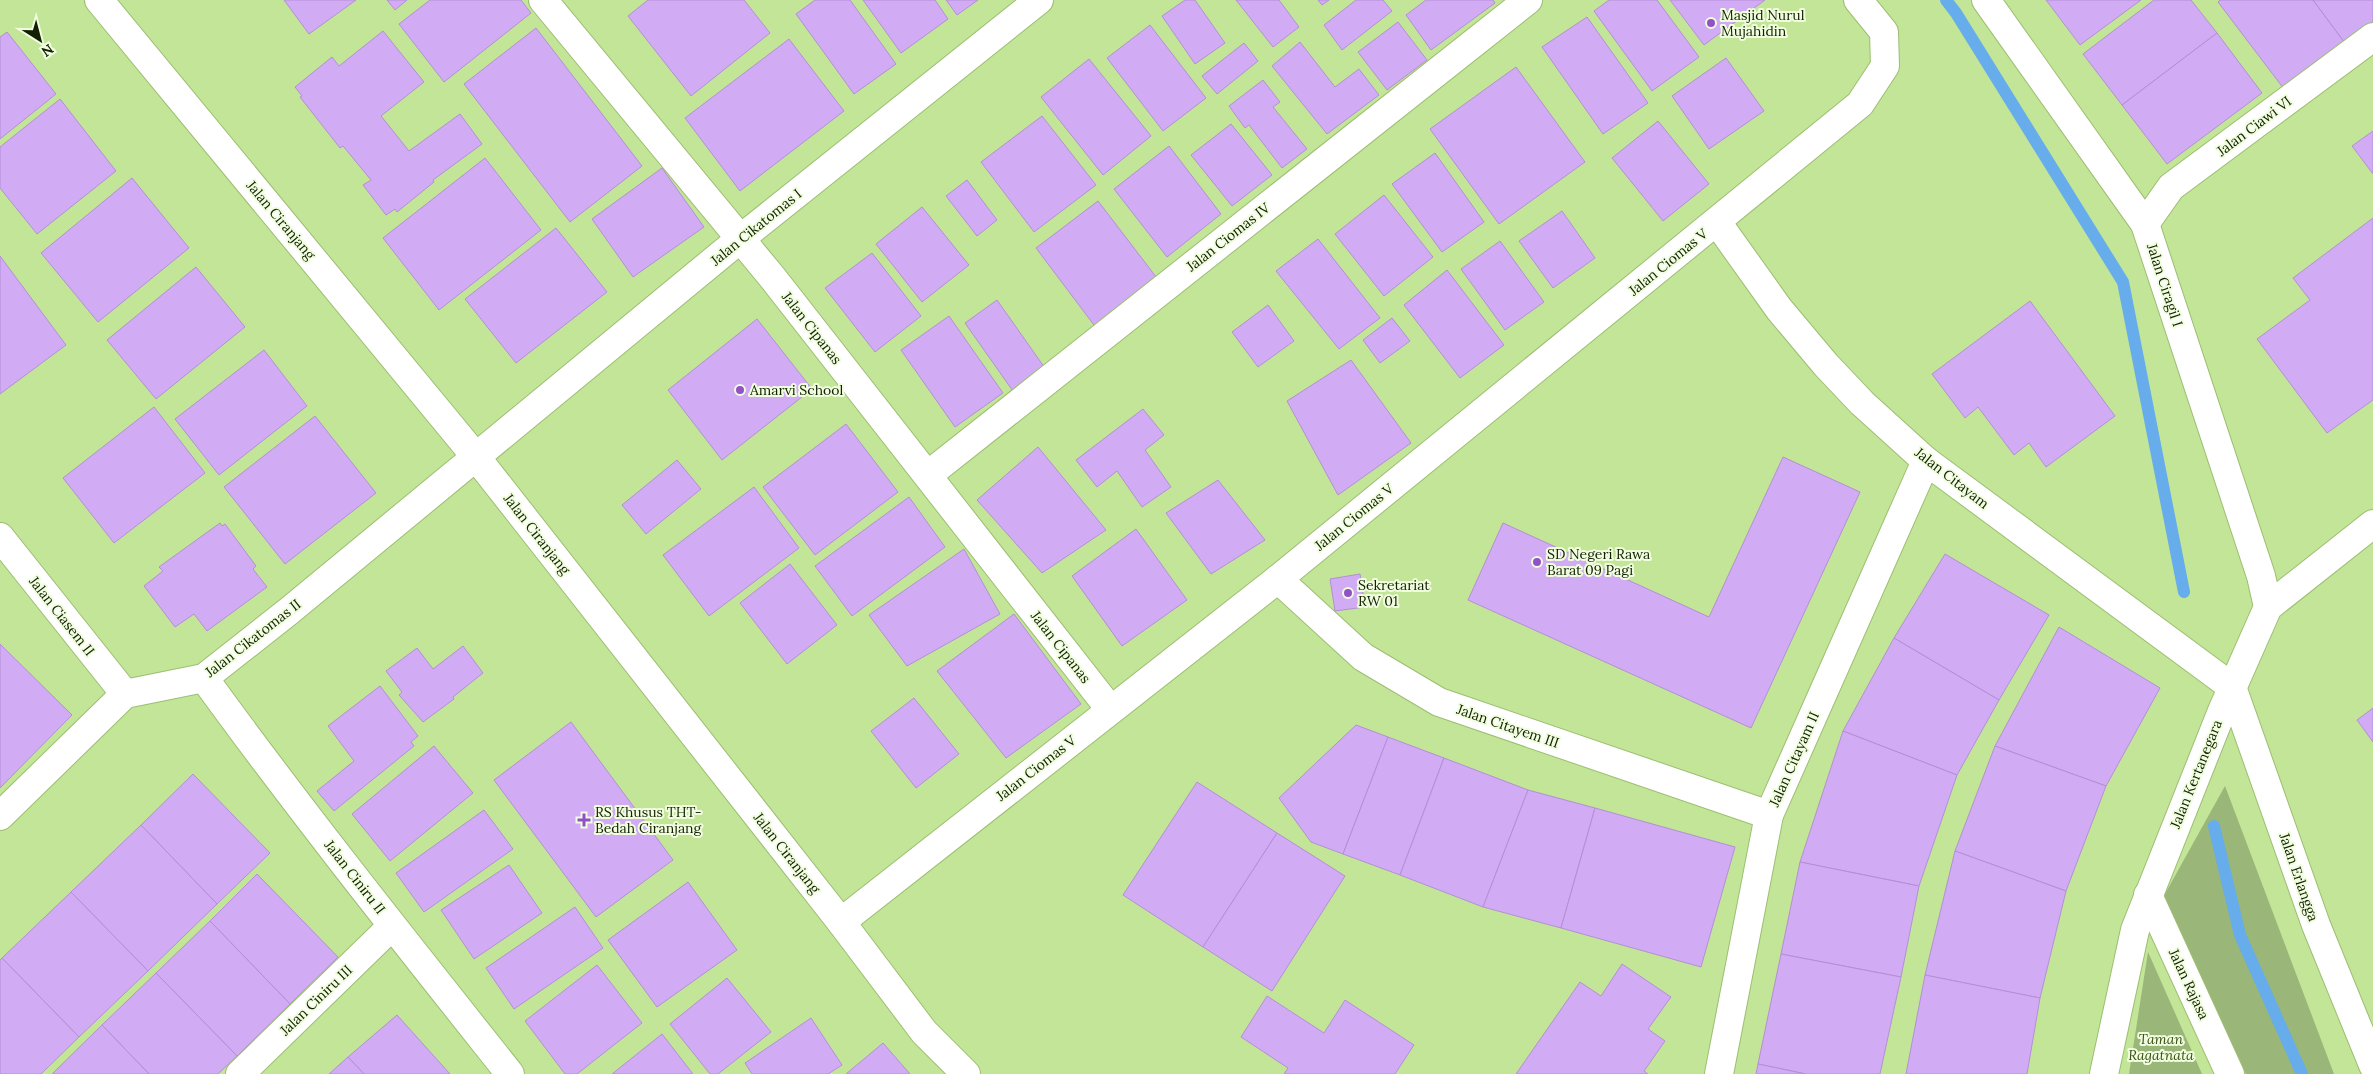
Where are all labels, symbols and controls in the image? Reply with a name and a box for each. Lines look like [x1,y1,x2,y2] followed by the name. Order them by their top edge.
[1721,6,1805,40] place label: Masjid Nurul Mujahidin
[15,15,65,65] north arrow
[1705,17,1717,29] marker: Masjid Nurul Mujahidin
[38,40,57,61] text: N
[2212,92,2295,161] street label: Jalan Ciawi VI
[242,176,320,263] street label: Jalan Ciranjang
[706,185,805,270] street label: Jalan Cikatomas I
[1182,198,1274,276] street label: Jalan Ciomas IV
[1624,224,1712,300] street label: Jalan Ciomas V
[2143,240,2187,329] street label: Jalan Ciragil I
[778,287,846,368] street label: Jalan Cipanas
[749,381,844,399] place label: Amarvi School
[734,384,746,396] marker: Amarvi School
[1911,443,1993,513] street label: Jalan Citayam
[1310,479,1398,555] street label: Jalan Ciomas V
[499,489,574,578] street label: Jalan Ciranjang
[1547,545,1650,579] place label: SD Negeri Rawa Barat 09 Pagi
[1531,556,1543,568] marker: SD Negeri Rawa Barat 09 Pagi
[25,572,99,659] street label: Jalan Ciasem II
[1358,576,1430,610] place label: Sekretariat RW 01
[1342,587,1354,599] marker: Sekretariat RW 01
[201,595,305,682] street label: Jalan Cikatomas II
[1027,606,1095,687] street label: Jalan Cipanas
[1454,700,1562,752] street label: Jalan Citayem III
[1765,709,1823,810] street label: Jalan Citayam II
[2166,717,2226,832] street label: Jalan Kertanegara
[992,731,1080,805] street label: Jalan Ciomas V
[595,803,702,837] place label: RS Khusus THT- Bedah Ciranjang
[749,808,824,897] street label: Jalan Ciranjang
[577,813,591,827] marker: RS Khusus THT- Bedah Ciranjang
[2275,829,2323,924] street label: Jalan Erlangga
[320,836,390,918] street label: Jalan Ciniru II
[2164,945,2213,1022] street label: Jalan Rajasa
[275,961,356,1040] street label: Jalan Ciniru III
[2128,1030,2194,1064] park label: Taman Ragatnata

